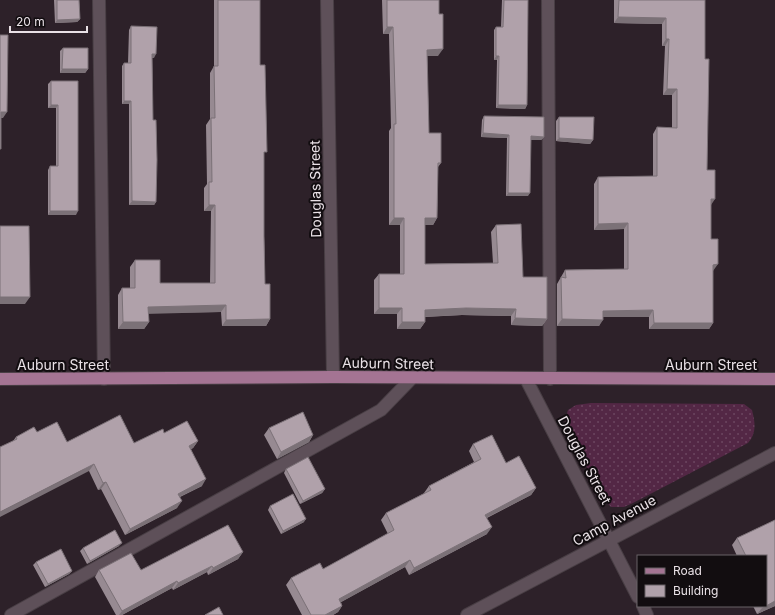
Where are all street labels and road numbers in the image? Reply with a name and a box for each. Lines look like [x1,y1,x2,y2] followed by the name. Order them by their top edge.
[306,140,324,238] street label: Douglas Street
[342,354,435,372] street label: Auburn Street
[17,356,109,373] street label: Auburn Street
[665,356,757,373] street label: Auburn Street
[555,413,616,507] street label: Douglas Street
[569,491,659,549] street label: Camp Avenue

